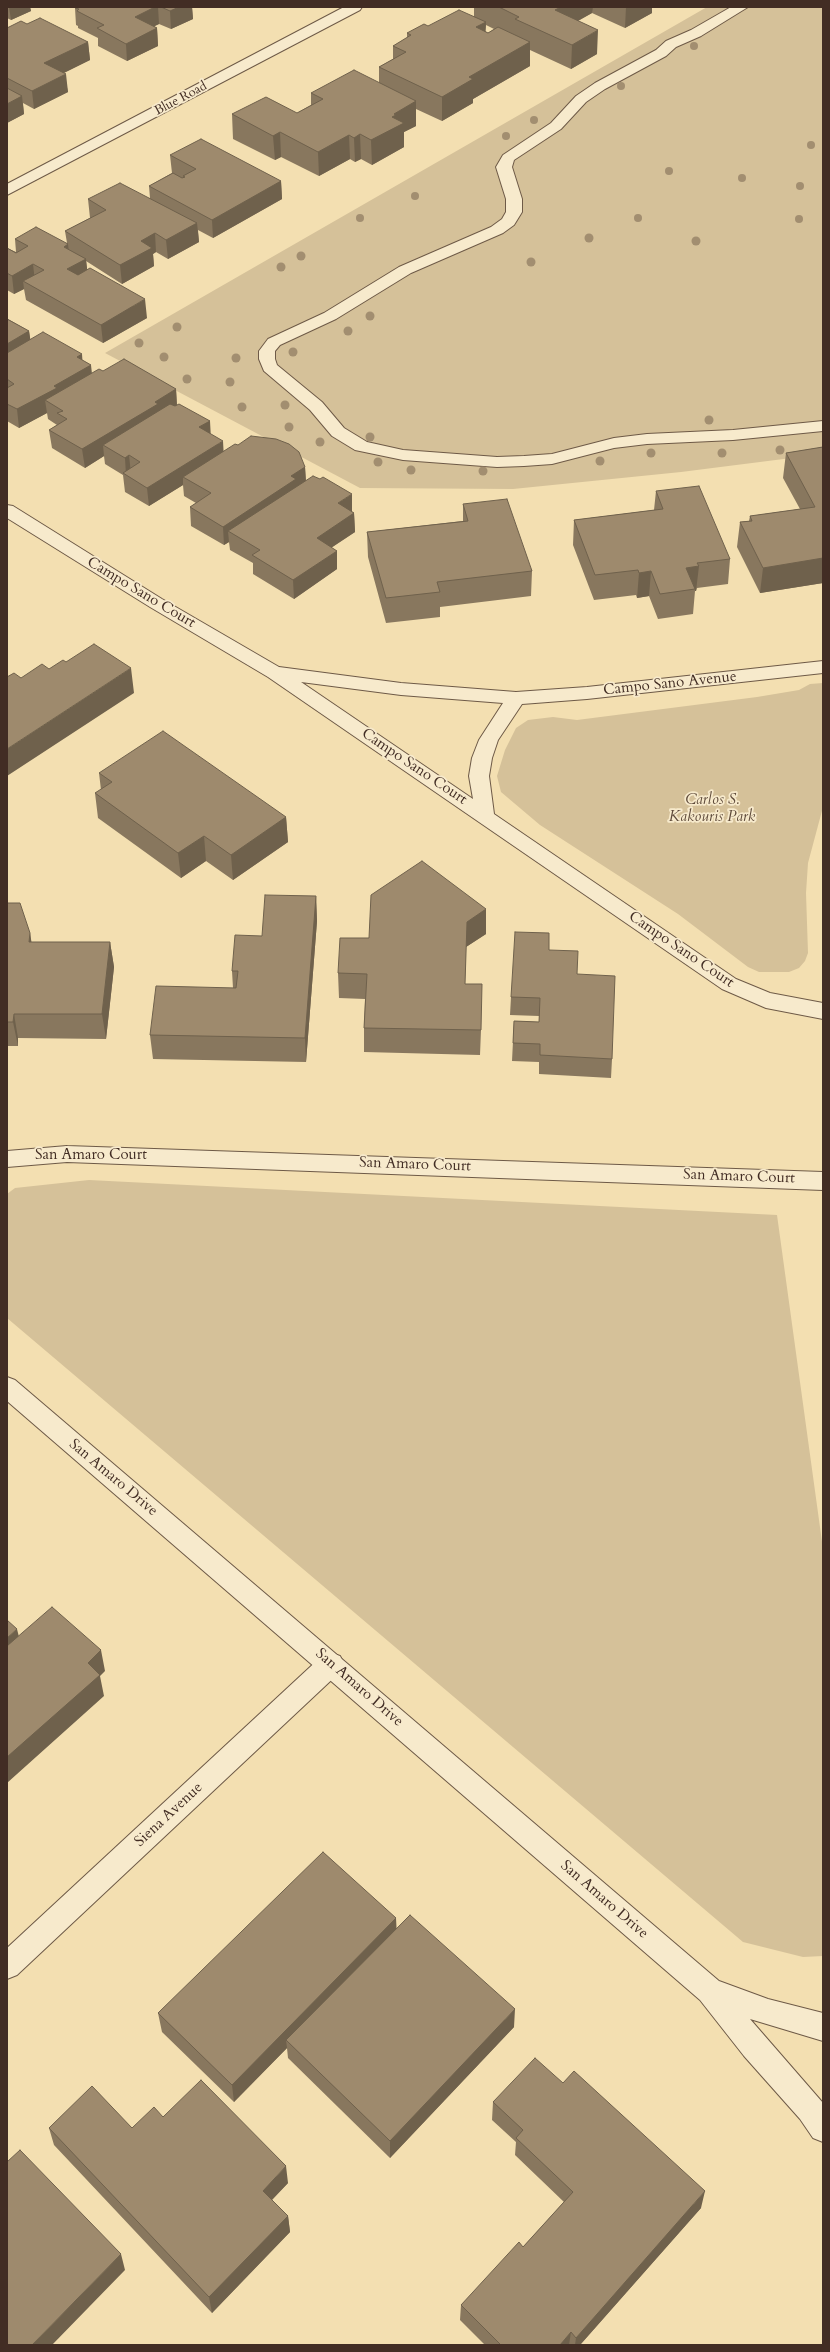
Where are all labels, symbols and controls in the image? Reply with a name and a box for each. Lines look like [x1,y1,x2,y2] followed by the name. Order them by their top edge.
[152,79,210,119] street label: Blue Road
[83,553,199,633] street label: Campo Sano Court
[602,668,738,700] street label: Campo Sano Avenue
[358,725,470,809] street label: Campo Sano Court
[669,792,755,827] park label: Carlos S. Kakouris Park
[625,908,737,992] street label: Campo Sano Court
[35,1147,147,1165] street label: San Amaro Court
[359,1154,471,1176] street label: San Amaro Court
[683,1166,795,1188] street label: San Amaro Court
[65,1436,161,1520] street label: San Amaro Drive
[311,1645,407,1731] street label: San Amaro Drive
[131,1779,207,1851] street label: Siena Avenue
[556,1857,652,1943] street label: San Amaro Drive

